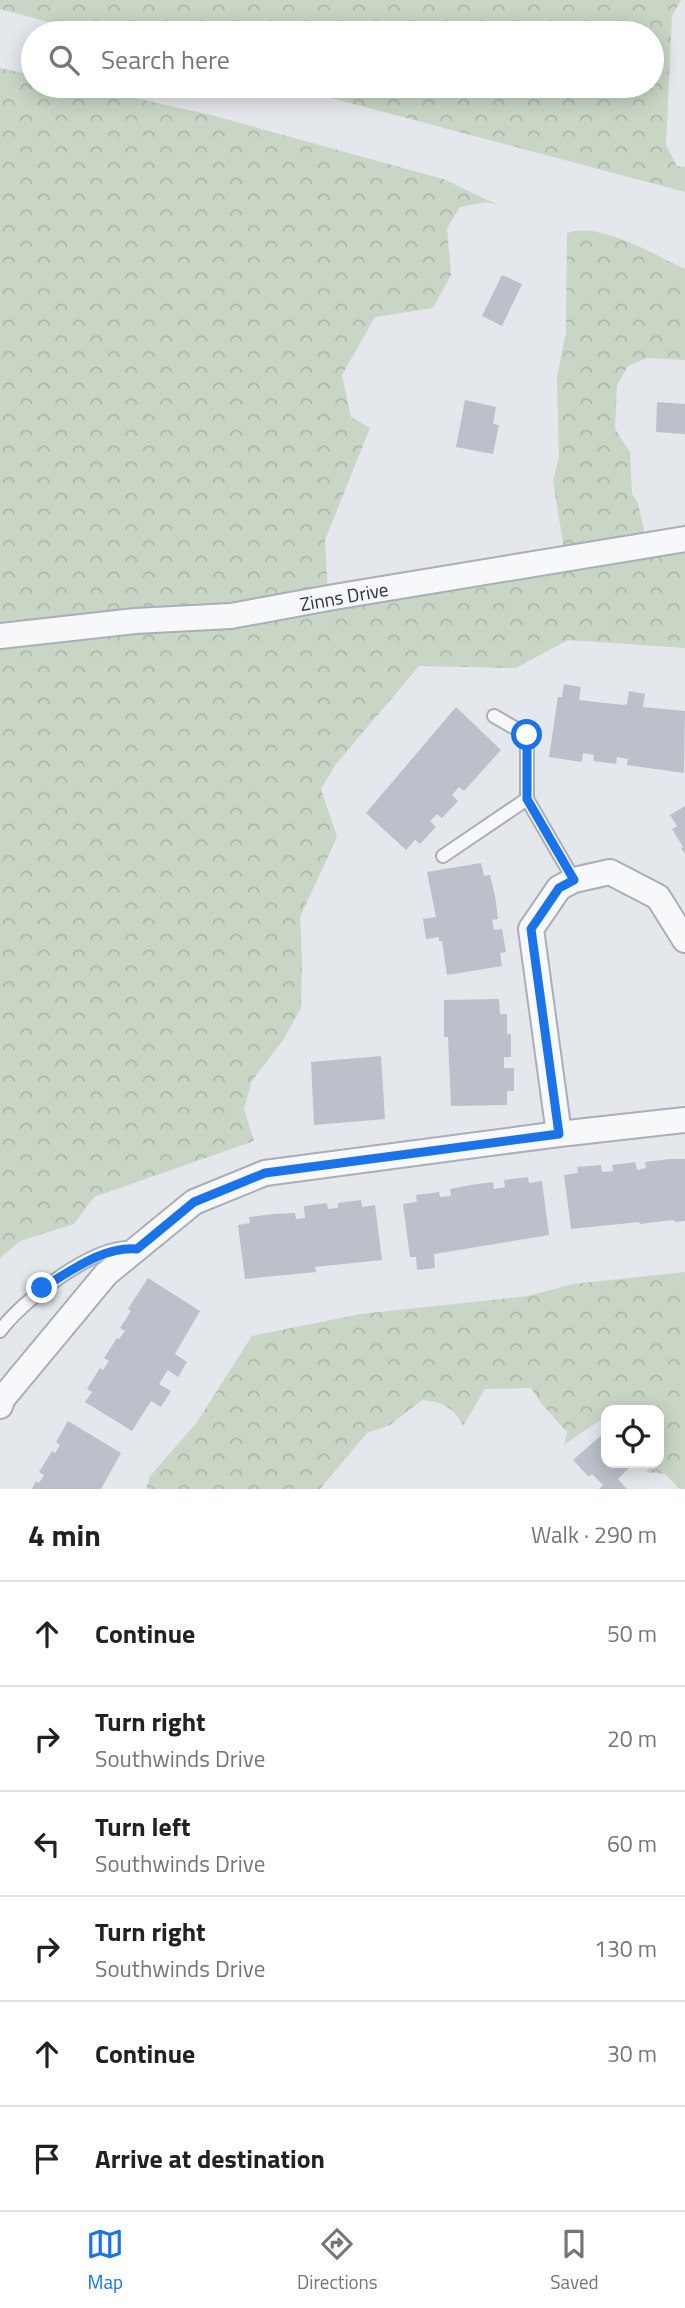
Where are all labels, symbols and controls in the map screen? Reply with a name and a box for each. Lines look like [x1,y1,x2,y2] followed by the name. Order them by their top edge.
[21,21,664,98] search box
[101,40,230,79] text: Search here
[45,41,83,79] icon: search
[297,574,391,618] street label: Zinns Drive
[511,719,542,750] route start
[26,1272,57,1303] route end
[601,1405,664,1468] map controls
[601,1405,664,1468] button: locate
[28,1512,101,1558] text: 4 min
[531,1517,657,1552] text: Walk · 290 m
[95,1614,195,1653] text: Continue
[28,1615,66,1653] icon: ahead
[607,1616,657,1651] text: 50 m
[95,1702,206,1741] text: Turn right
[28,1720,66,1758] icon: right
[607,1721,657,1756] text: 20 m
[95,1741,265,1776] text: Southwinds Drive
[95,1807,190,1846] text: Turn left
[28,1825,66,1863] icon: left
[607,1826,657,1861] text: 60 m
[95,1846,265,1881] text: Southwinds Drive
[95,1912,206,1951] text: Turn right
[28,1930,66,1968] icon: right
[594,1931,657,1966] text: 130 m
[95,1951,265,1986] text: Southwinds Drive
[95,2034,195,2073] text: Continue
[28,2035,66,2073] icon: ahead
[607,2036,657,2071] text: 30 m
[95,2139,325,2178] text: Arrive at destination
[28,2140,66,2178] icon: arrive
[86,2225,124,2296] tab: Map
[297,2225,378,2296] tab: Directions
[550,2225,599,2296] tab: Saved

